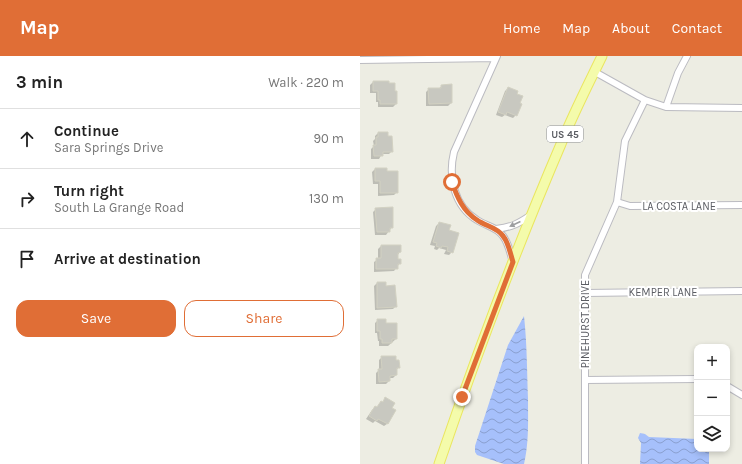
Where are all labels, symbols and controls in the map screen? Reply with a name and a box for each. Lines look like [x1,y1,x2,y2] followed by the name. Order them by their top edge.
[20,17,59,39] text: Map
[503,20,540,37] text: Home
[562,20,590,37] text: Map
[612,20,650,37] text: About
[672,20,722,37] text: Contact
[16,72,63,92] text: 3 min
[268,75,344,90] text: Walk · 220 m
[54,122,119,140] text: Continue
[547,126,583,142] road number: US 45
[16,128,38,150] icon: ahead
[313,131,344,146] text: 90 m
[54,140,163,155] text: Sara Springs Drive
[443,173,461,191] route start
[54,182,124,200] text: Turn right
[16,188,38,210] icon: right
[309,191,344,206] text: 130 m
[54,200,184,215] text: South La Grange Road
[642,200,716,213] street label: LA COSTA LANE
[509,222,521,228] one-way arrow
[16,248,38,270] icon: arrive
[54,250,201,268] text: Arrive at destination
[579,280,592,368] street label: PINEHURST DRIVE
[629,286,697,299] street label: KEMPER LANE
[16,300,176,337] button: Save
[184,300,344,337] button: Share
[694,344,730,452] map controls
[694,344,730,380] button: +
[694,380,730,416] button: −
[453,388,471,406] route end
[694,416,730,452] button: layers

